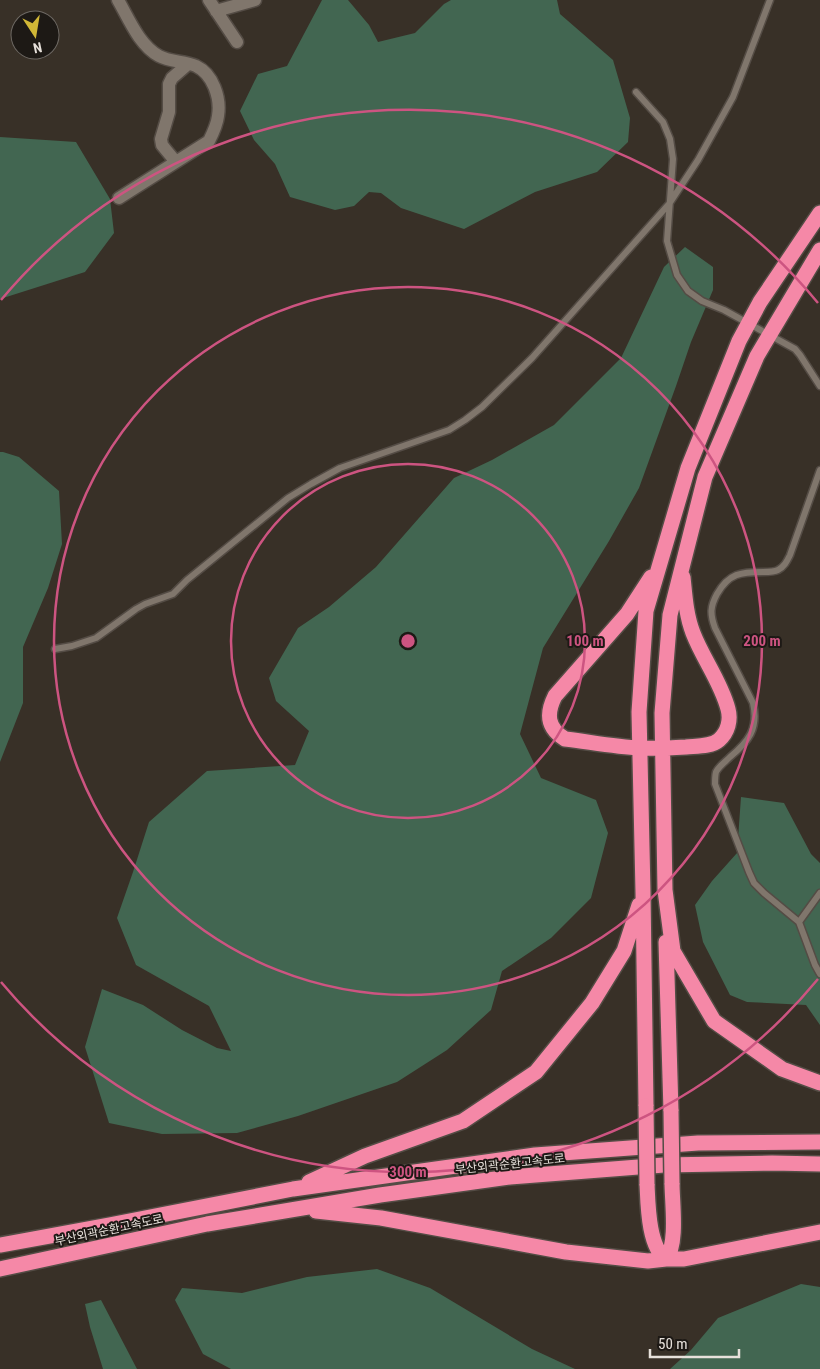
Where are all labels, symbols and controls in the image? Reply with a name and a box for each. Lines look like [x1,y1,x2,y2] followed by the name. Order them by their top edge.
[10,10,60,60] north arrow
[32,39,44,56] text: N
[399,632,417,650] centre of rings
[566,632,604,650] text: 100 m
[743,632,781,650] text: 200 m
[454,1151,566,1177] street label: 부산외곽순환고속도로
[389,1163,427,1181] text: 300 m
[54,1212,164,1248] street label: 부산외곽순환고속도로
[650,1326,739,1358] scale bar
[658,1335,688,1353] text: 50 m

